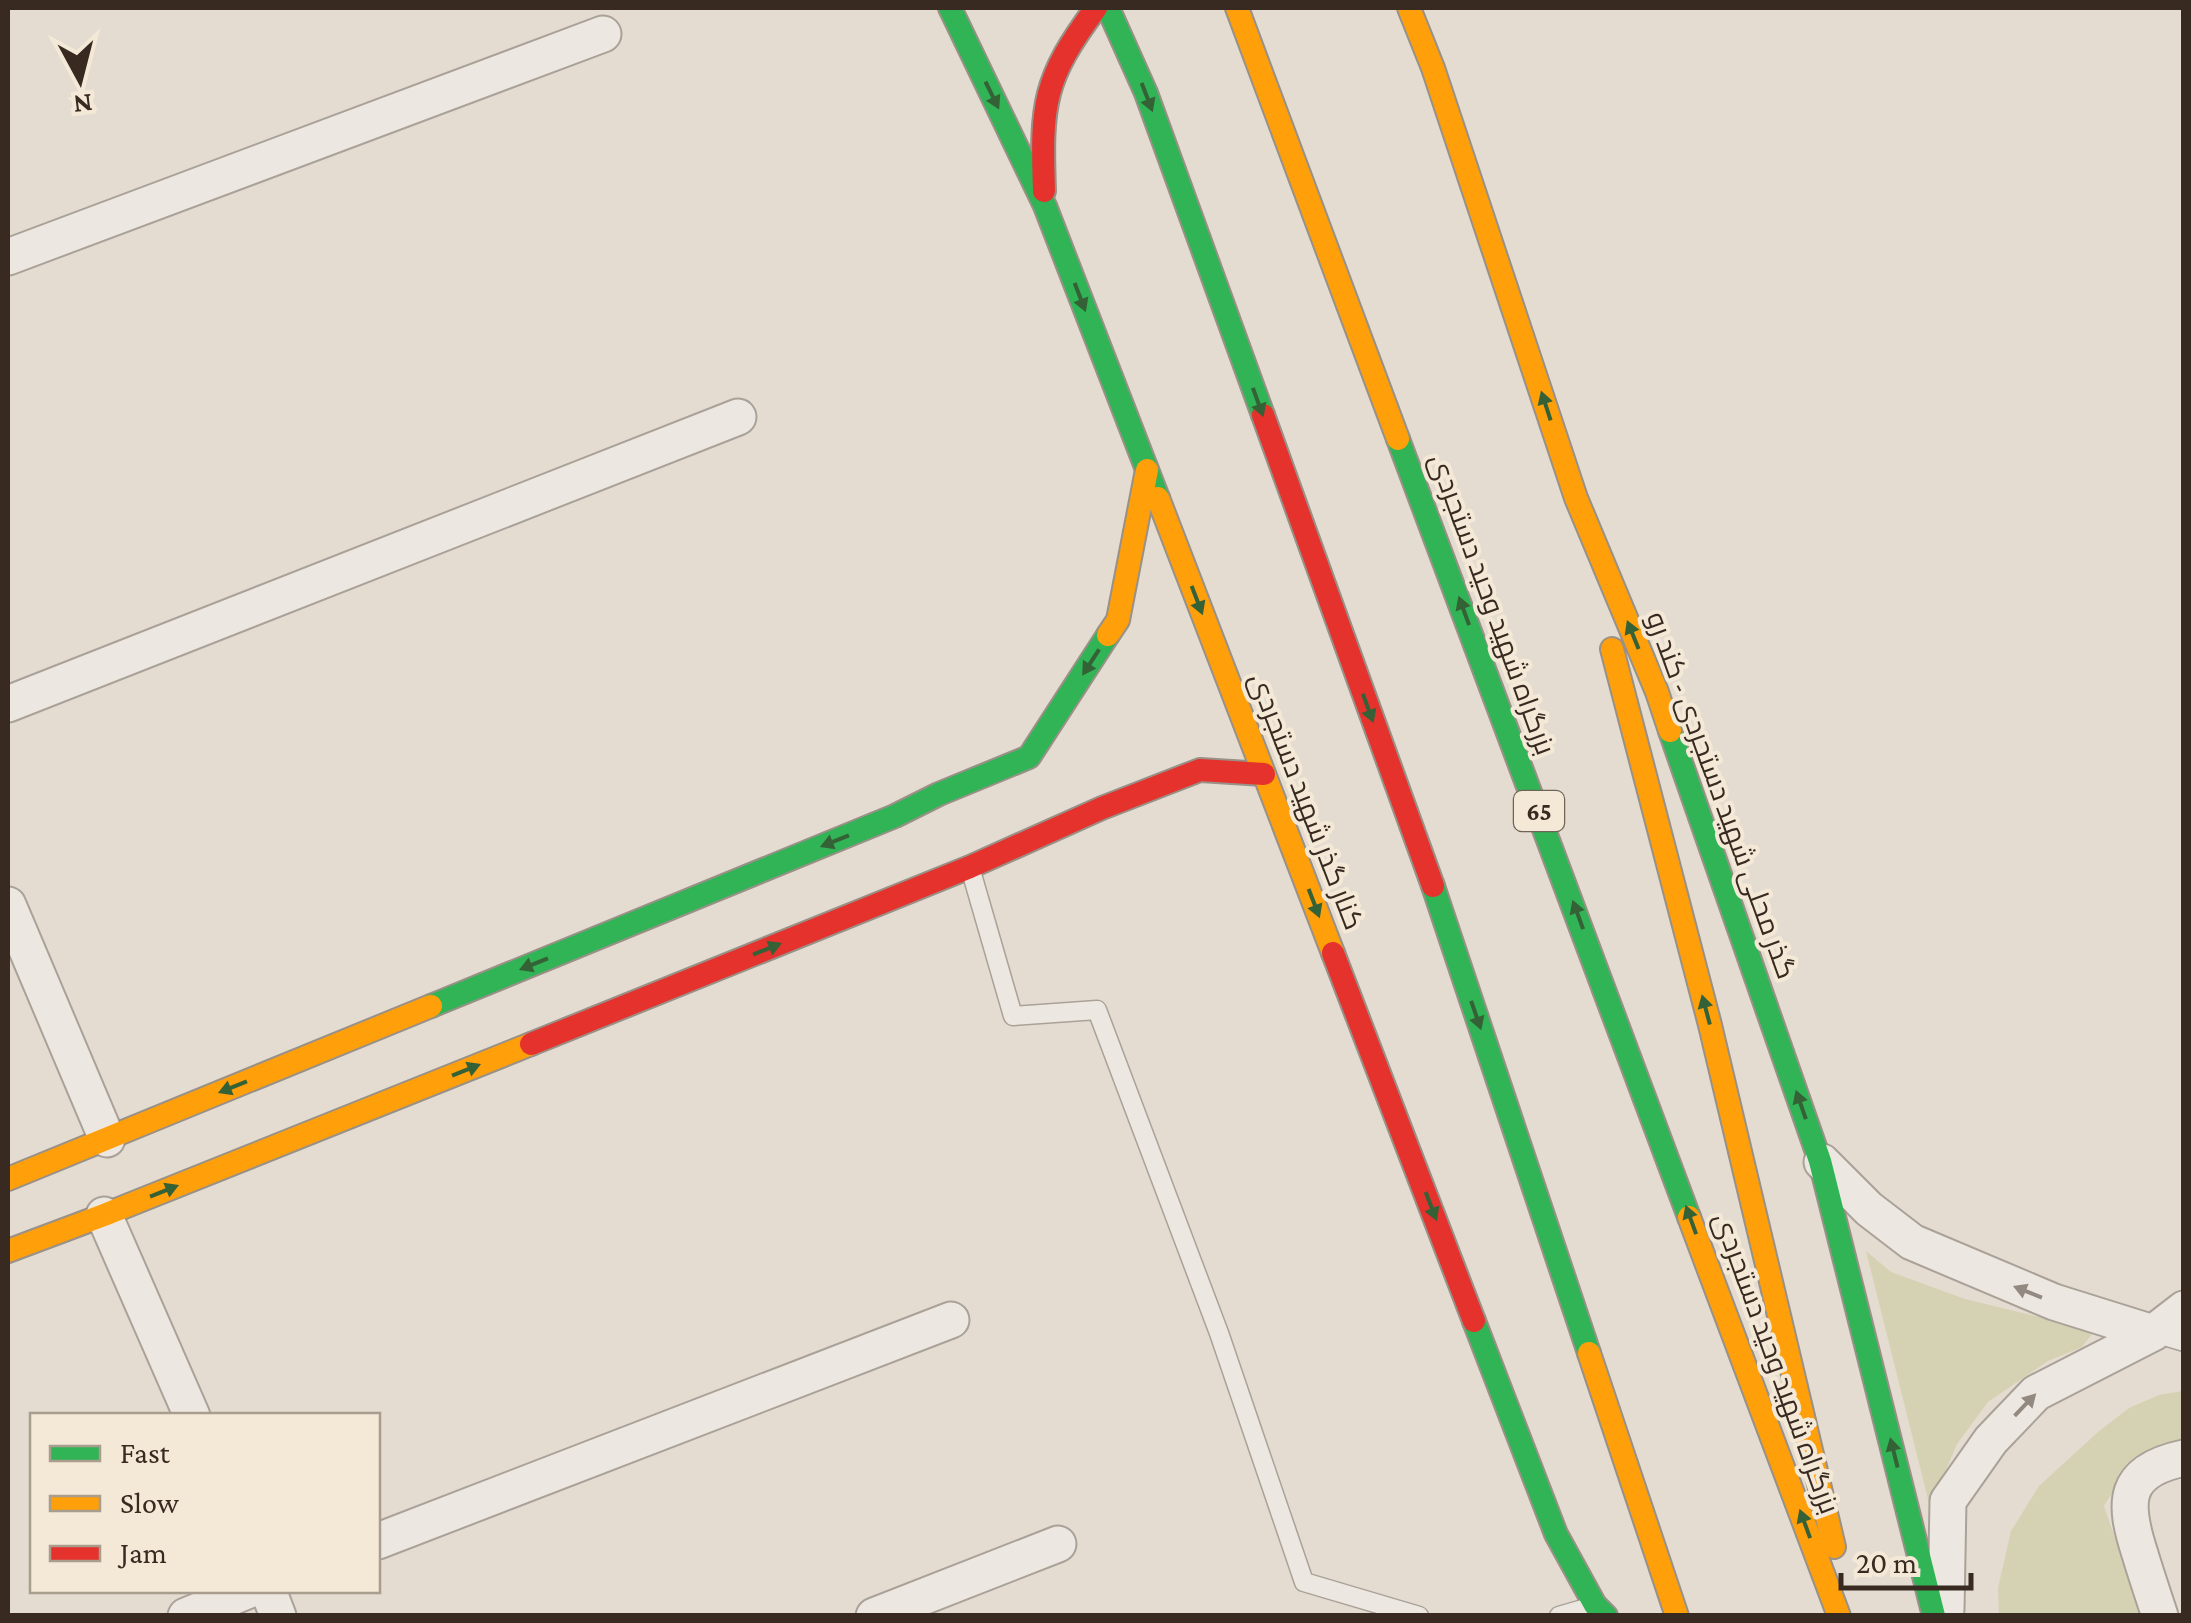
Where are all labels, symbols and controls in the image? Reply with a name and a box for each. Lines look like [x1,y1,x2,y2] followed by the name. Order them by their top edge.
[30,30,130,130] north arrow
[984,81,1001,110] one-way arrow
[1139,82,1155,112] one-way arrow
[72,88,94,121] text: N
[1073,282,1088,312] one-way arrow
[1251,388,1266,418] one-way arrow
[1537,391,1552,421] one-way arrow
[1423,450,1561,759] street label: بزرگراه شهید وحید دستجردی
[1190,585,1205,615] one-way arrow
[1456,595,1471,625] one-way arrow
[1640,607,1802,983] street label: گذر محلی شهید دستجردی - کند رو
[1625,620,1641,649] one-way arrow
[1082,648,1100,675] one-way arrow
[1242,669,1370,934] street label: کنار گذر شهید دستجردی
[1361,694,1376,724] one-way arrow
[1514,791,1564,831] road number: 65
[819,833,849,849] one-way arrow
[1307,888,1322,918] one-way arrow
[1569,900,1585,930] one-way arrow
[752,940,782,956] one-way arrow
[519,956,549,972] one-way arrow
[1697,994,1713,1025] one-way arrow
[1470,1000,1485,1030] one-way arrow
[451,1061,481,1077] one-way arrow
[218,1079,248,1095] one-way arrow
[1793,1090,1808,1120] one-way arrow
[149,1182,179,1198] one-way arrow
[1423,1192,1439,1222] one-way arrow
[1683,1204,1698,1234] one-way arrow
[1707,1209,1845,1518] street label: بزرگراه شهید وحید دستجردی
[2012,1283,2042,1299] one-way arrow
[2012,1394,2036,1418] one-way arrow
[30,1413,380,1593] legend
[120,1436,171,1469] text: Fast
[1885,1437,1901,1468] one-way arrow
[120,1486,180,1519] text: Slow
[1797,1509,1812,1539] one-way arrow
[1841,1528,1971,1590] scale bar
[117,1536,167,1569] text: Jam
[1856,1546,1917,1579] text: 20 m

